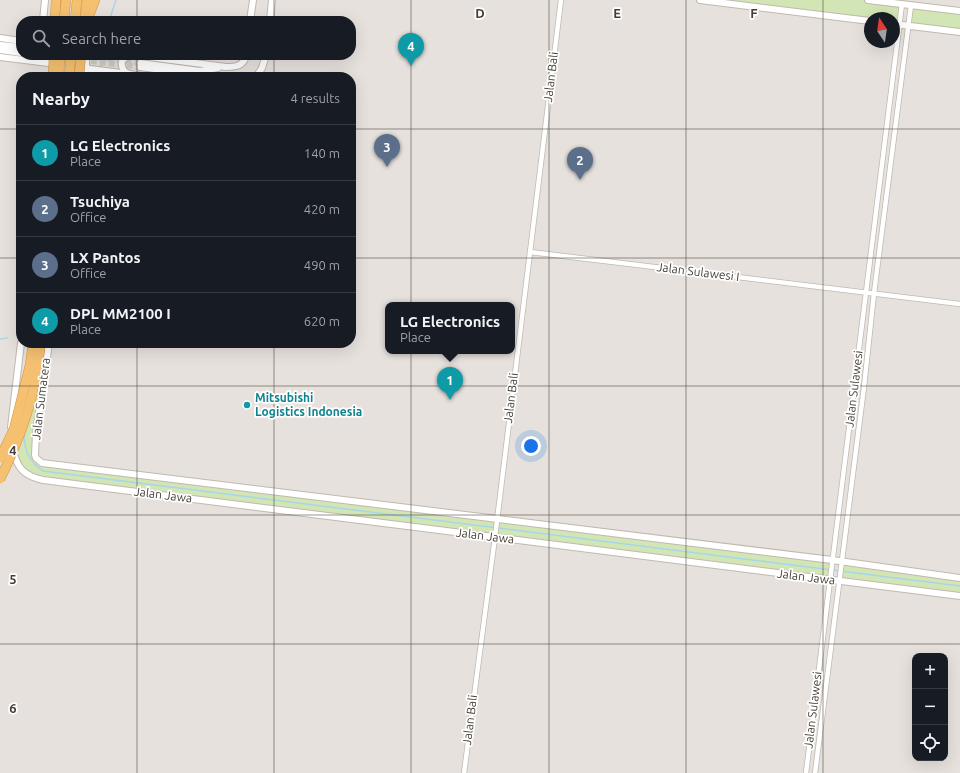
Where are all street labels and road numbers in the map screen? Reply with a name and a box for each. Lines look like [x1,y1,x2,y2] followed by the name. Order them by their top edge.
[541,51,560,103] street label: Jalan Bali
[656,260,740,283] street label: Jalan Sulawesi I
[842,350,865,428] street label: Jalan Sulawesi
[29,357,52,441] street label: Jalan Sumatera
[501,372,520,424] street label: Jalan Bali
[133,484,193,505] street label: Jalan Jawa
[455,525,515,546] street label: Jalan Jawa
[776,566,836,587] street label: Jalan Jawa
[801,671,824,749] street label: Jalan Sulawesi
[460,694,479,746] street label: Jalan Bali

